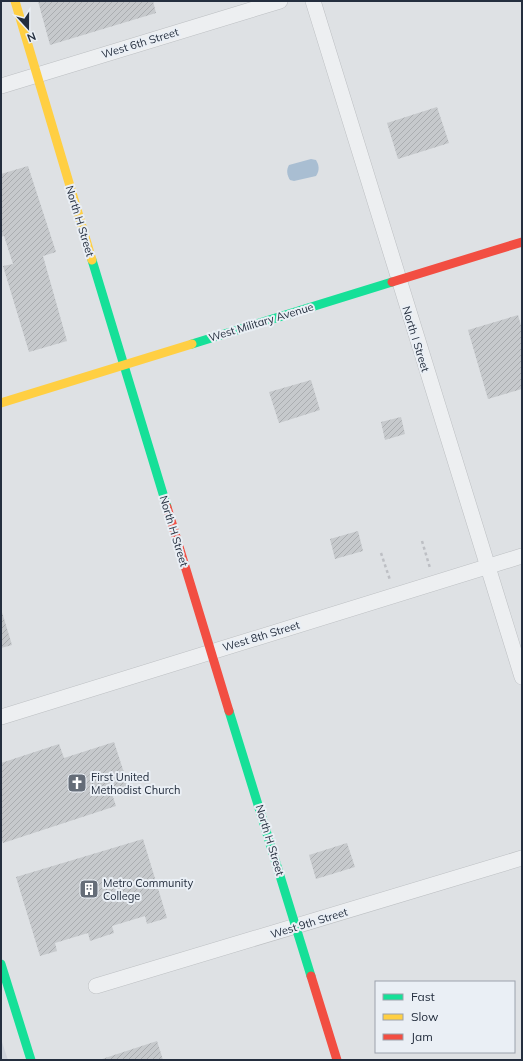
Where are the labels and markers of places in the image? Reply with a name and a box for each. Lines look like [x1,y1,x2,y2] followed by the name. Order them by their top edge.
[91,770,180,797] place label: First United Methodist Church
[66,772,88,794] church icon: First United Methodist Church
[103,876,193,903] place label: Metro Community College
[78,878,100,900] building icon: Metro Community College

